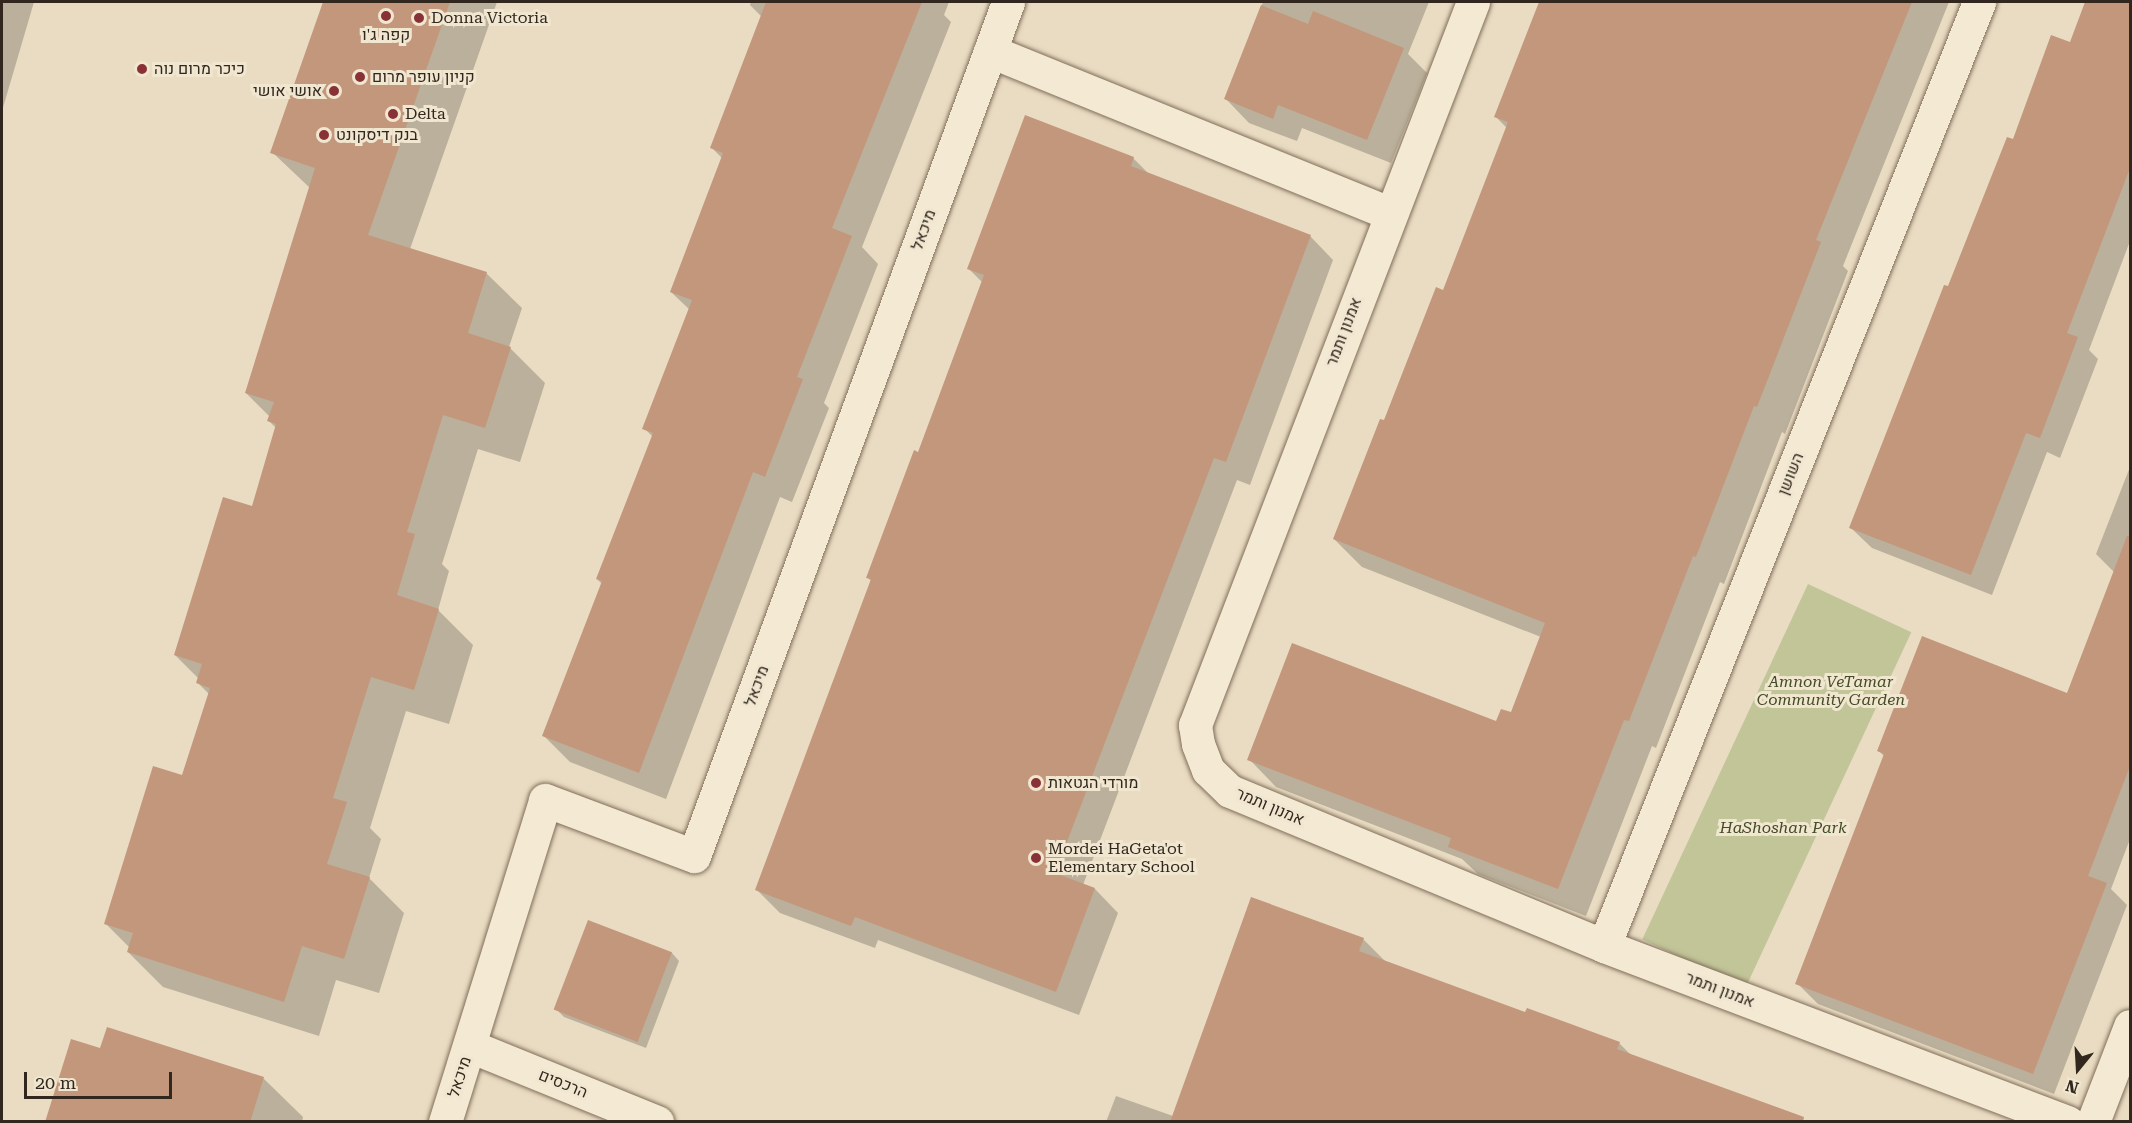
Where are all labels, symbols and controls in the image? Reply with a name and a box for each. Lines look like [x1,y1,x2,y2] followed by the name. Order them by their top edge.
[431,8,548,28] place label: Donna Victoria
[379,9,393,23] marker: קפה ג'ו
[412,11,426,25] marker: Donna Victoria
[362,25,410,45] place label: קפה ג'ו
[154,59,245,79] place label: כיכר מרום נוה
[135,62,149,76] marker: כיכר מרום נוה
[372,67,475,87] place label: קניון עופר מרום
[353,70,367,84] marker: קניון עופר מרום
[253,81,322,101] place label: אושי אושי
[327,84,341,98] marker: אושי אושי
[405,104,446,124] place label: Delta
[386,107,400,121] marker: Delta
[336,125,418,145] place label: בנק דיסקונט
[317,128,331,142] marker: בנק דיסקונט
[908,207,940,253] street label: מיכאל
[1322,295,1366,369] street label: אמנון ותמר
[1774,450,1808,498] street label: השושן
[741,663,773,709] street label: מיכאל
[1757,672,1905,710] park label: Amnon VeTamar Community Garden
[1048,773,1138,793] place label: מורדי הגטאות
[1029,776,1043,790] marker: מורדי הגטאות
[1233,784,1307,830] street label: אמנון ותמר
[1719,818,1847,838] park label: HaShoshan Park
[1048,839,1195,877] place label: Mordei HaGeta'ot Elementary School
[1029,851,1043,865] marker: Mordei HaGeta'ot Elementary School
[1683,968,1757,1012] street label: אמנון ותמר
[2048,1039,2108,1099] north arrow
[444,1054,476,1100] street label: מיכאל
[27,1060,176,1098] scale bar
[536,1066,590,1102] street label: הרכסים
[35,1072,76,1093] text: 20 m
[2063,1076,2081,1098] text: N

